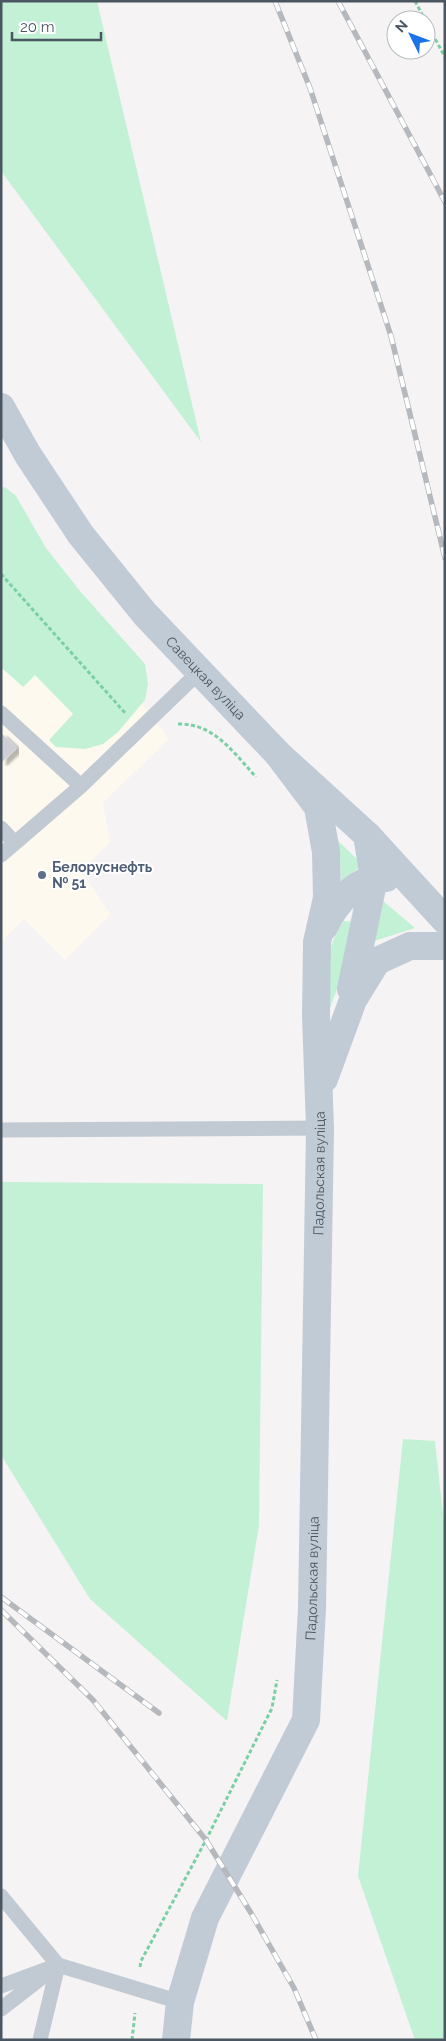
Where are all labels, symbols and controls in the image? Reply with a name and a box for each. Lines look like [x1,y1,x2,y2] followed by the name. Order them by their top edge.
[12,10,101,42] scale bar
[386,10,436,60] north arrow
[392,17,411,36] text: N
[20,18,55,36] text: 20 m
[163,633,249,723] street label: Савецкая вуліца
[52,859,153,891] place label: Белоруснефть № 51
[36,869,48,881] marker: Белоруснефть № 51
[310,1111,328,1236] street label: Падольская вуліца
[302,1516,322,1641] street label: Падольская вуліца

